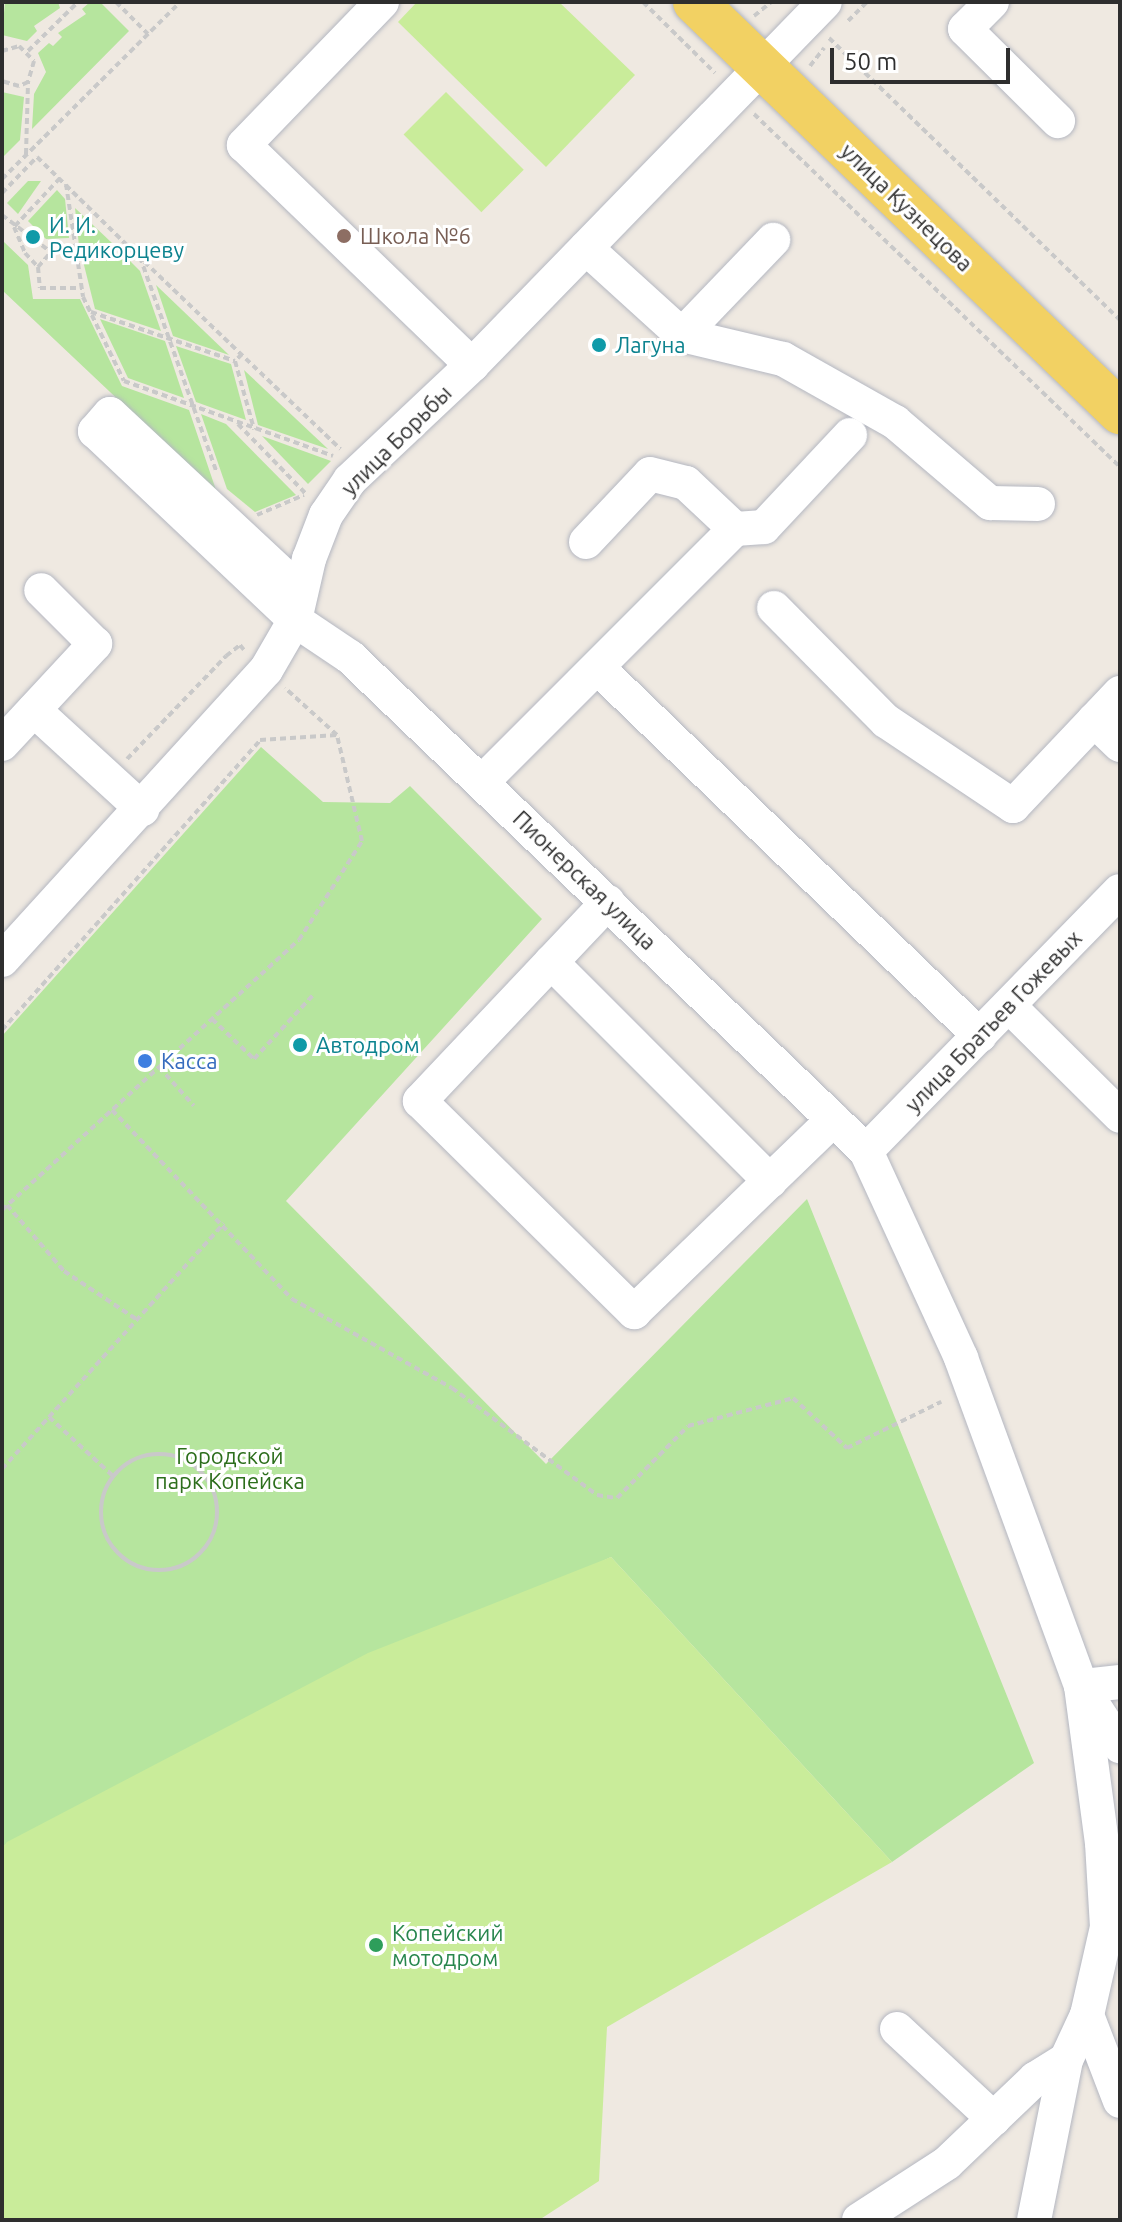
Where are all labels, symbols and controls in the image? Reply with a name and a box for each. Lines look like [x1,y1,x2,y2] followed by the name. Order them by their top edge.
[834,32,1014,82] scale bar
[844,48,897,75] text: 50 m
[836,137,978,277] street label: улица Кузнецова
[49,211,184,262] place label: И. И. Редикорцеву
[360,223,471,249] place label: Школа №6
[335,227,353,245] marker: Школа №6
[24,228,42,246] marker: И. И. Редикорцеву
[615,332,686,358] place label: Лагуна
[590,336,608,354] marker: Лагуна
[335,379,457,501] street label: улица Борьбы
[508,805,662,955] street label: Пионерская улица
[899,925,1087,1117] street label: улица Братьев Гожевых
[316,1032,420,1058] place label: Автодром
[291,1036,309,1054] marker: Автодром
[161,1048,217,1074] place label: Касса
[136,1052,154,1070] marker: Касса
[155,1442,305,1494] park label: Городской парк Копейска
[392,1919,503,1970] place label: Копейский мотодром
[367,1936,385,1954] marker: Копейский мотодром

